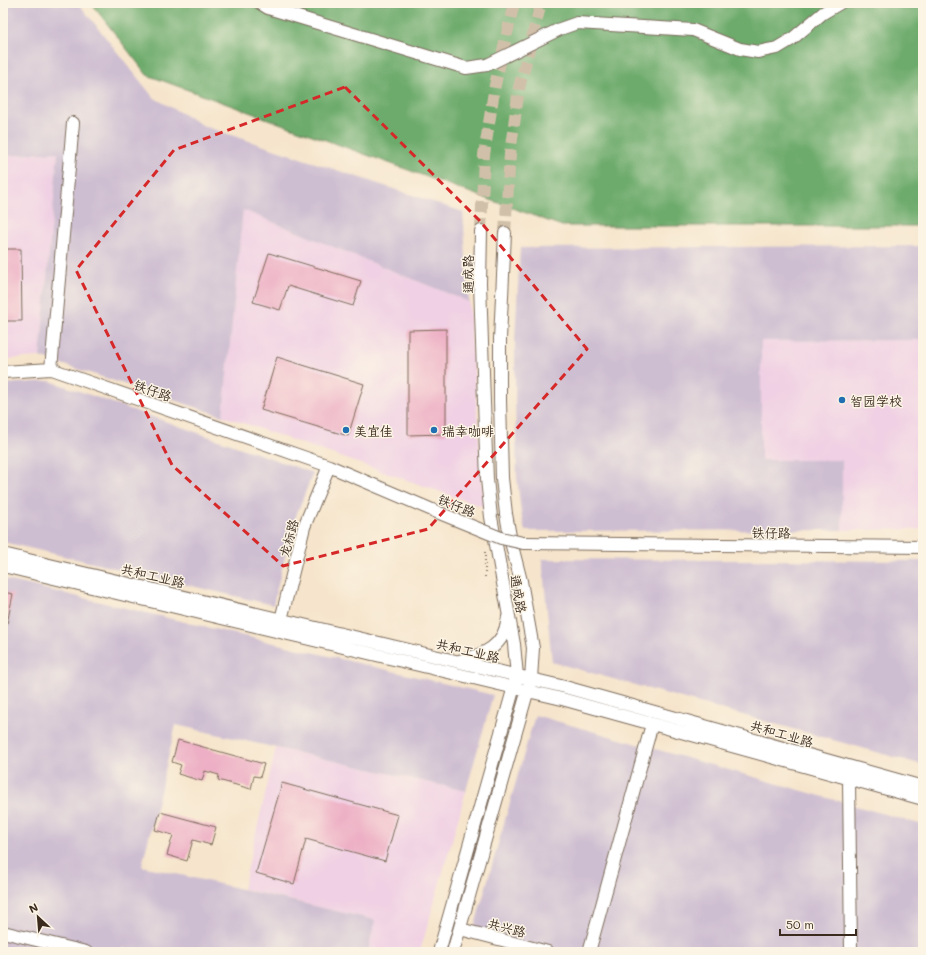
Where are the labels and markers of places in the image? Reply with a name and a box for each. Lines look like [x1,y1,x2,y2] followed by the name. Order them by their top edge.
[850,392,902,409] place label: 智园学校
[837,395,847,405] marker: 智园学校
[354,422,393,439] place label: 美宜佳
[442,422,494,439] place label: 瑞幸咖啡
[341,425,351,435] marker: 美宜佳
[429,425,439,435] marker: 瑞幸咖啡

